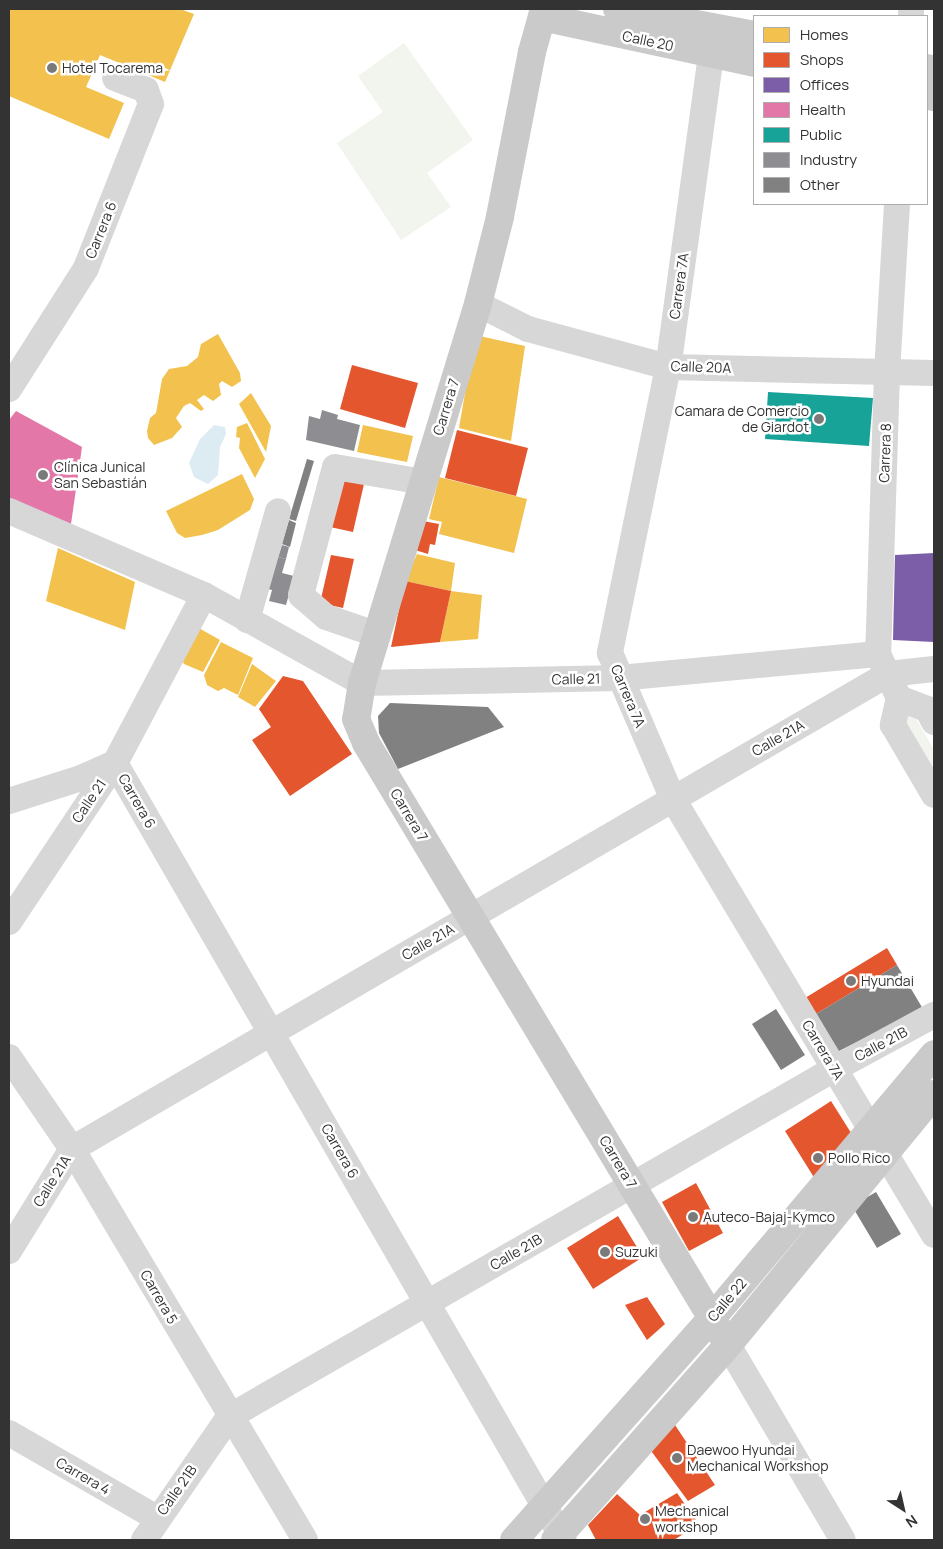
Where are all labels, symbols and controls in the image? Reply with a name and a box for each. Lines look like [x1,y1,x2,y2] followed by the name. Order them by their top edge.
[753,15,928,205] legend
[800,24,848,45] text: Homes
[621,27,675,55] street label: Calle 20
[800,49,844,70] text: Shops
[62,60,163,76] place label: Hotel Tocarema
[46,62,58,74] marker: Hotel Tocarema
[800,74,849,95] text: Offices
[800,99,846,120] text: Health
[800,124,842,145] text: Public
[800,149,857,170] text: Industry
[800,174,840,195] text: Other
[82,199,120,261] street label: Carrera 6
[666,252,692,320] street label: Carrera 7A
[670,358,732,376] street label: Calle 20A
[429,377,463,437] street label: Carrera 7
[675,403,809,436] place label: Camara de Comercio de Giardot
[813,413,825,425] marker: Camara de Comercio de Giardot
[876,423,894,483] street label: Carrera 8
[54,459,147,492] place label: Clínica Junical San Sebastián
[36,468,50,482] marker: Clínica Junical San Sebastián
[607,662,649,730] street label: Carrera 7A
[551,670,601,688] street label: Calle 21
[749,716,807,760] street label: Calle 21A
[115,771,159,831] street label: Carrera 6
[68,776,110,826] street label: Calle 21
[387,786,431,844] street label: Carrera 7
[399,920,457,964] street label: Calle 21A
[861,973,914,989] place label: Hyundai
[845,975,857,987] marker: Hyundai
[799,1017,847,1083] street label: Carrera 7A
[852,1023,910,1065] street label: Calle 21B
[318,1121,362,1181] street label: Carrera 6
[596,1133,640,1191] street label: Carrera 7
[828,1150,890,1166] place label: Pollo Rico
[30,1152,74,1210] street label: Calle 21A
[812,1152,824,1164] marker: Pollo Rico
[703,1209,835,1225] place label: Auteco-Bajaj-Kymco
[687,1211,699,1223] marker: Auteco-Bajaj-Kymco
[487,1230,545,1274] street label: Calle 21B
[615,1244,658,1260] place label: Suzuki
[599,1246,611,1258] marker: Suzuki
[137,1267,181,1327] street label: Carrera 5
[704,1275,750,1325] street label: Calle 22
[687,1442,829,1474] place label: Daewoo Hyundai Mechanical Workshop
[671,1452,683,1464] marker: Daewoo Hyundai Mechanical Workshop
[53,1454,113,1498] street label: Carrera 4
[154,1462,200,1518] street label: Calle 21B
[878,1484,928,1534] north arrow
[655,1503,729,1535] place label: Mechanical workshop
[902,1511,921,1532] text: N
[639,1513,651,1525] marker: Mechanical workshop

